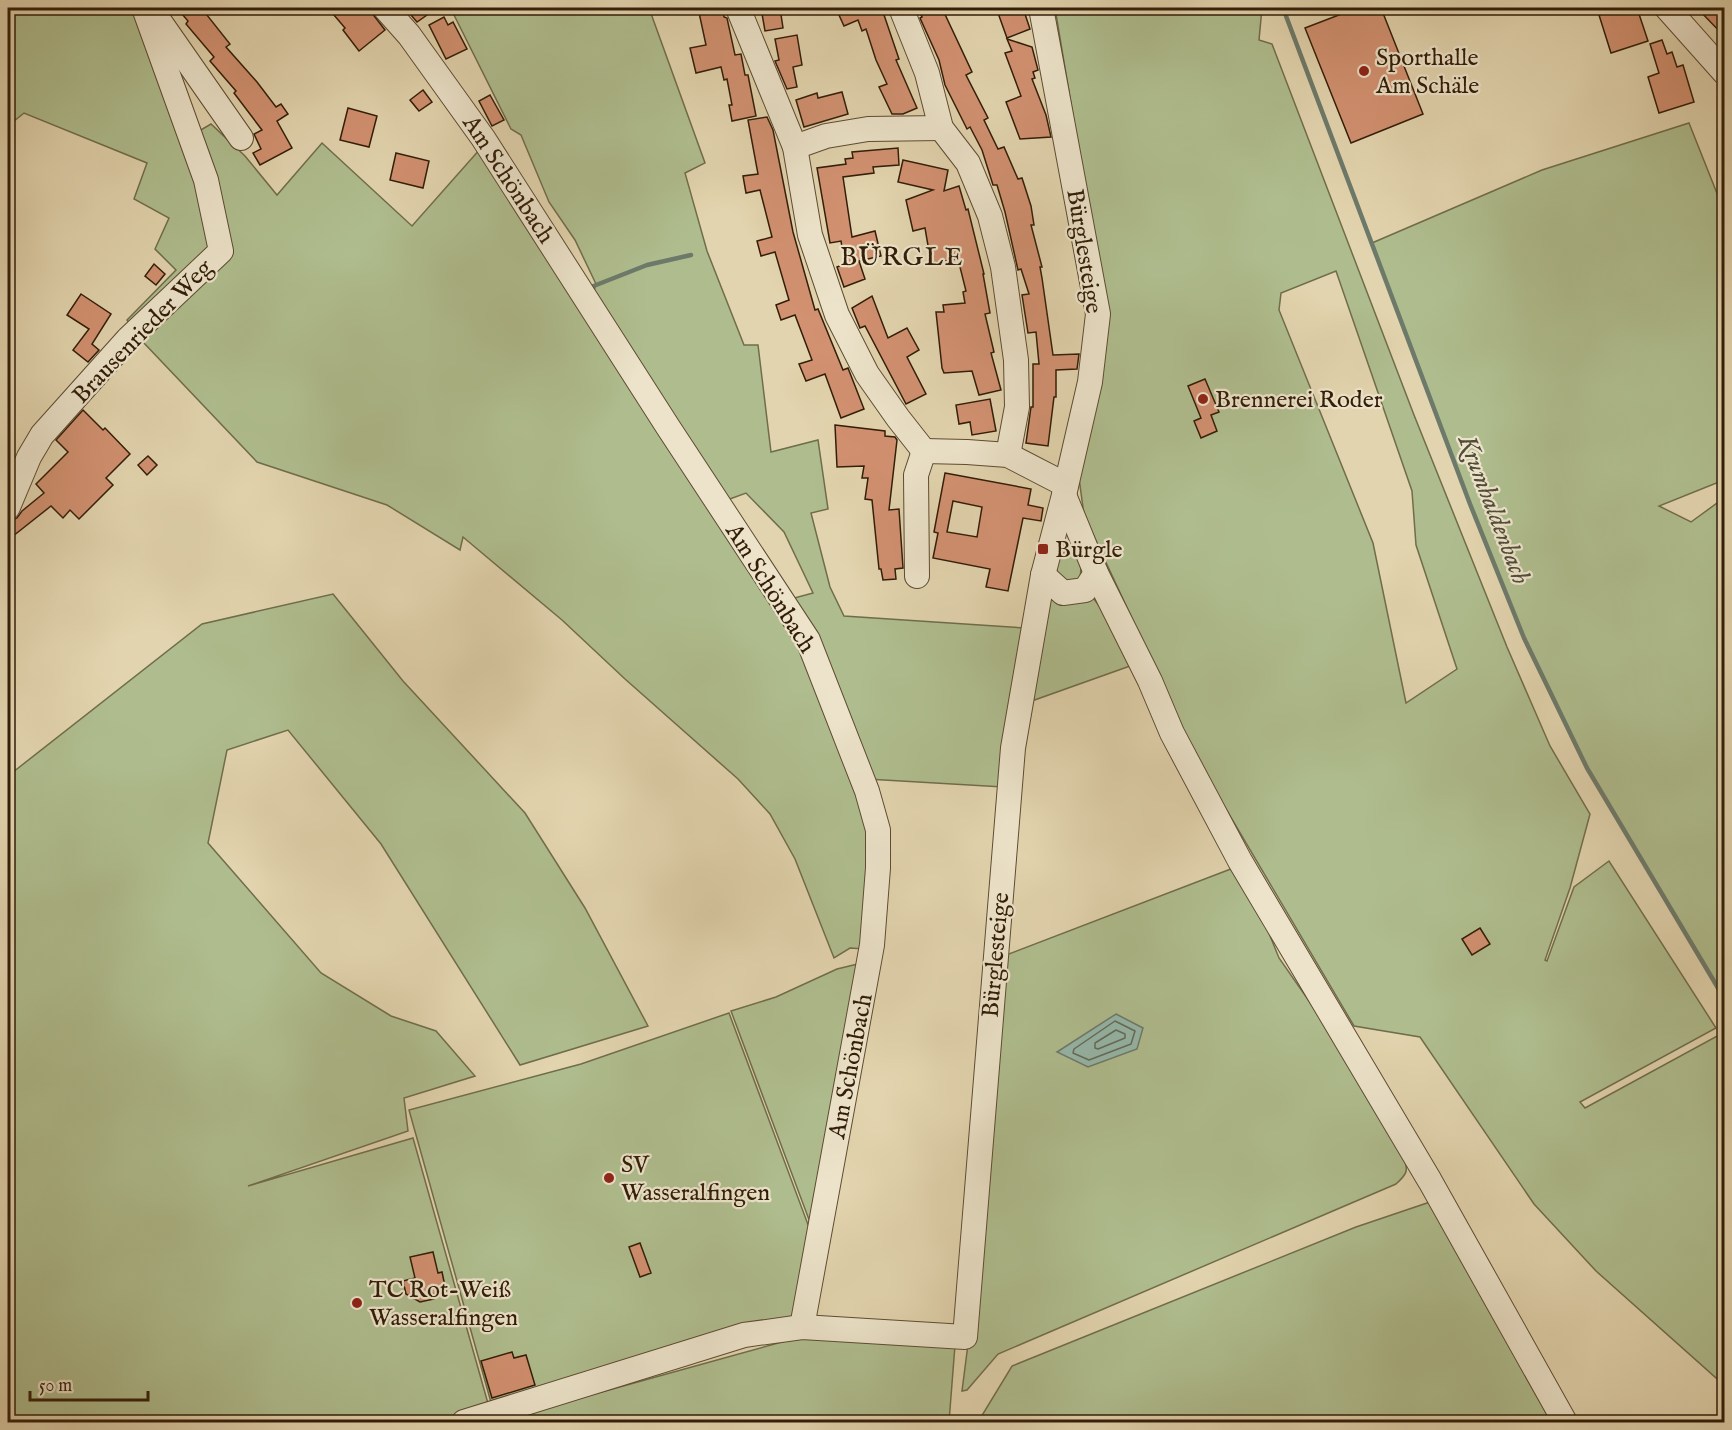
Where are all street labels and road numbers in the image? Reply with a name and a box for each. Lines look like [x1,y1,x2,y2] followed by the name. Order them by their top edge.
[454,109,561,250] street label: Am Schönbach
[1058,187,1109,316] street label: Bürglesteige
[66,252,221,411] street label: Brausenrieder Weg
[717,517,822,660] street label: Am Schönbach
[976,891,1017,1019] street label: Bürglesteige
[822,991,881,1142] street label: Am Schönbach

